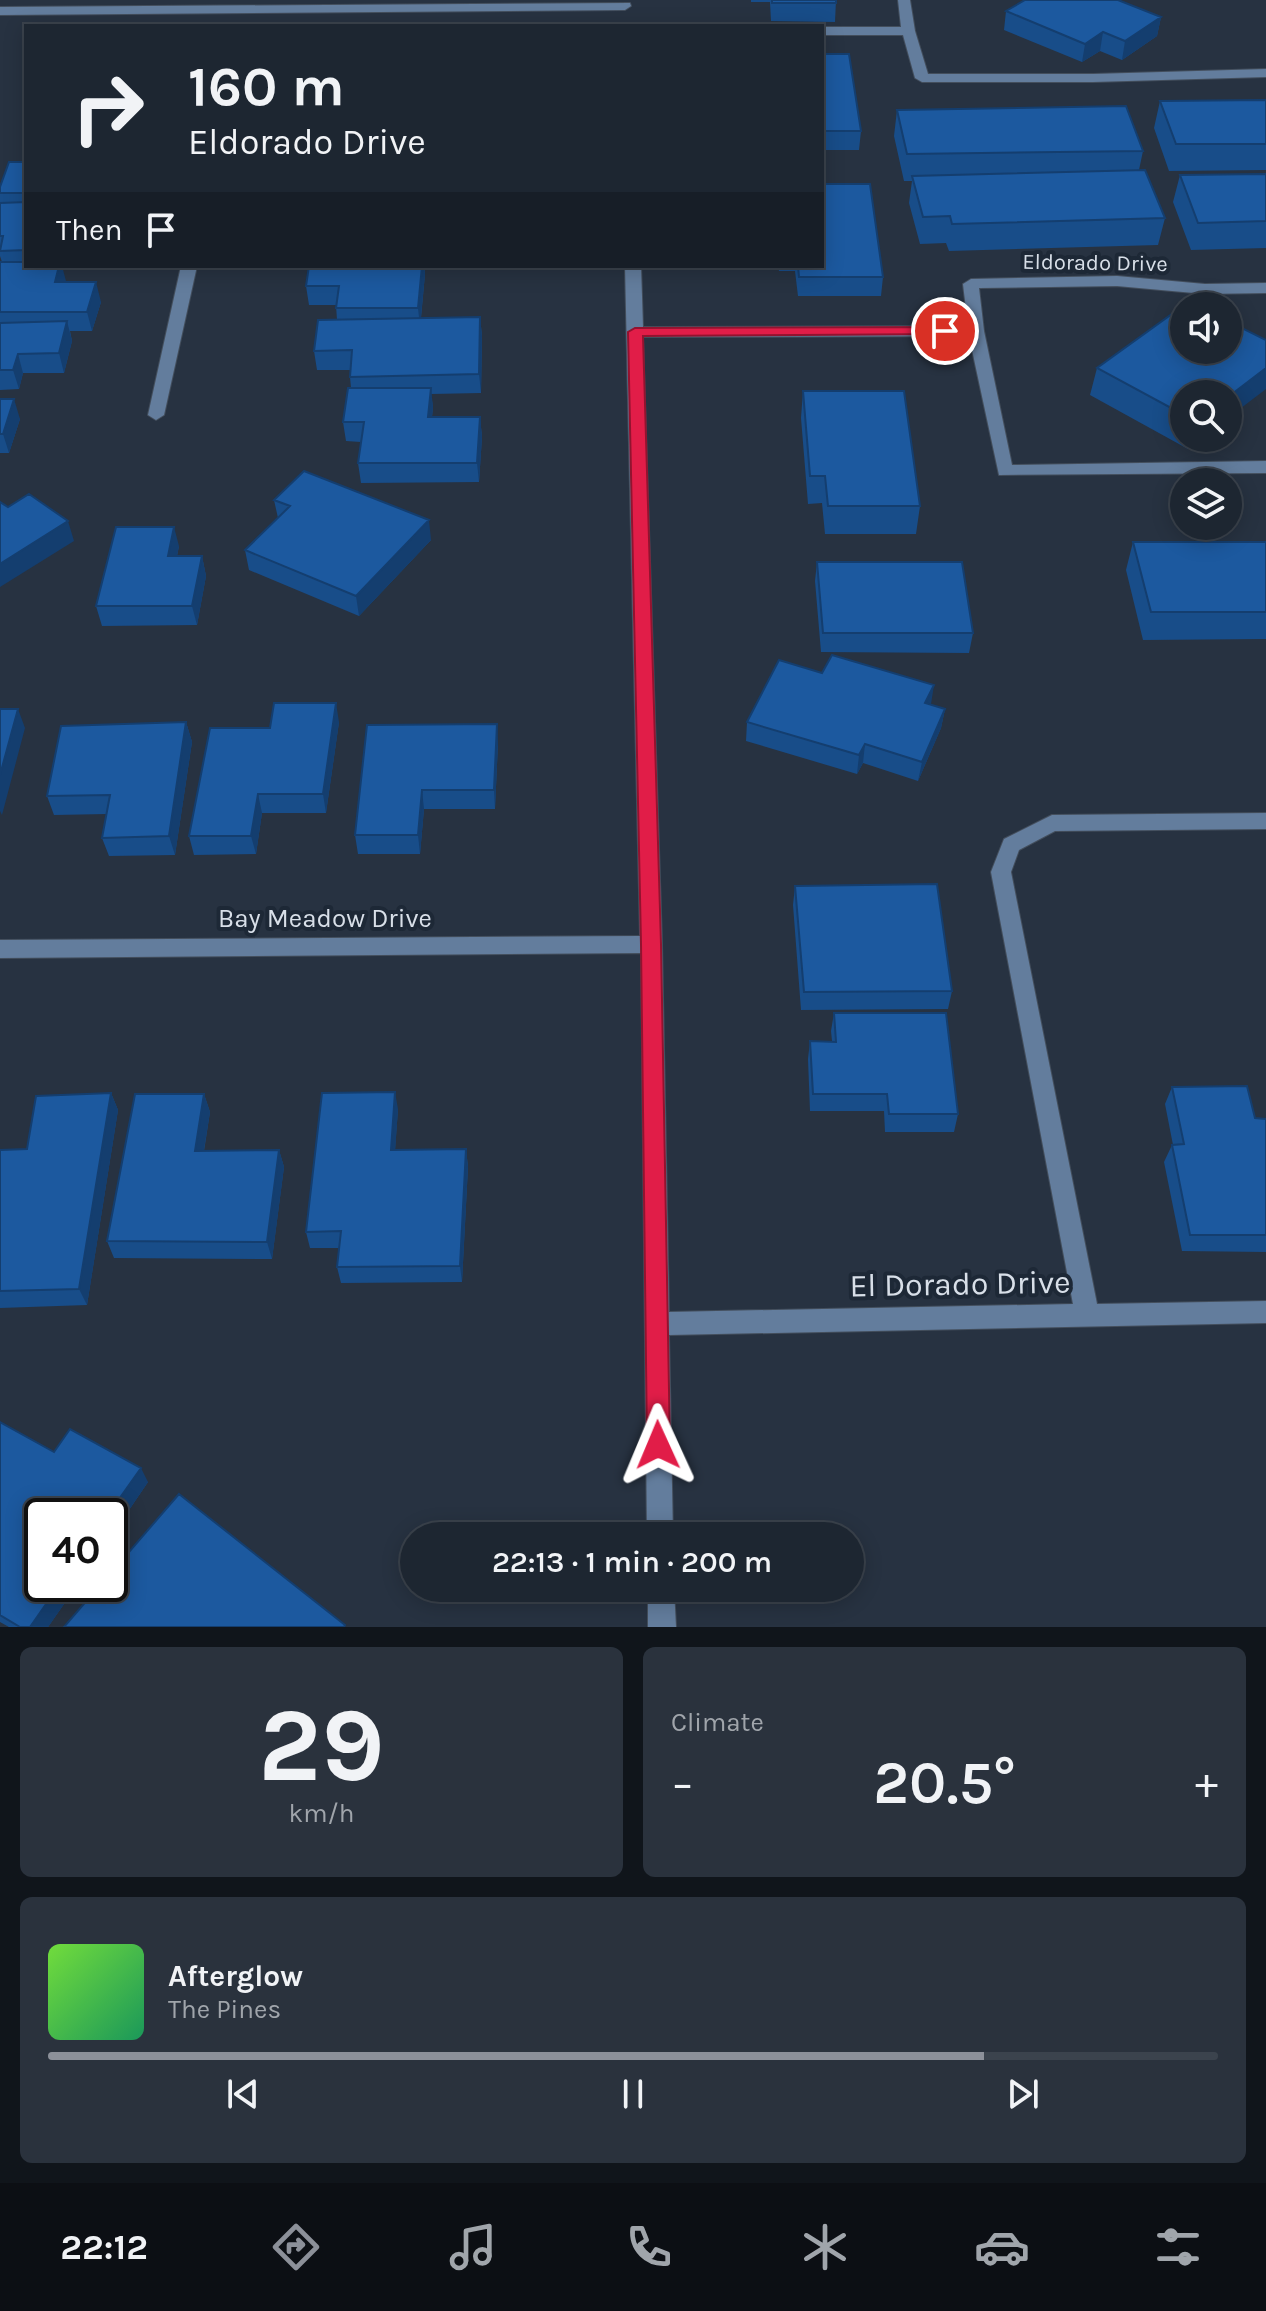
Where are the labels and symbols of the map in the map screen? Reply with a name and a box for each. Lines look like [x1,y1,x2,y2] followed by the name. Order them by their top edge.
[1022,249,1168,277] street label: Eldorado Drive
[911,297,979,365] pin
[218,903,432,934] street label: Bay Meadow Drive
[849,1264,1071,1304] street label: El Dorado Drive
[616,1403,700,1487] position arrow
[24,1498,128,1602] speed limit sign: 40

